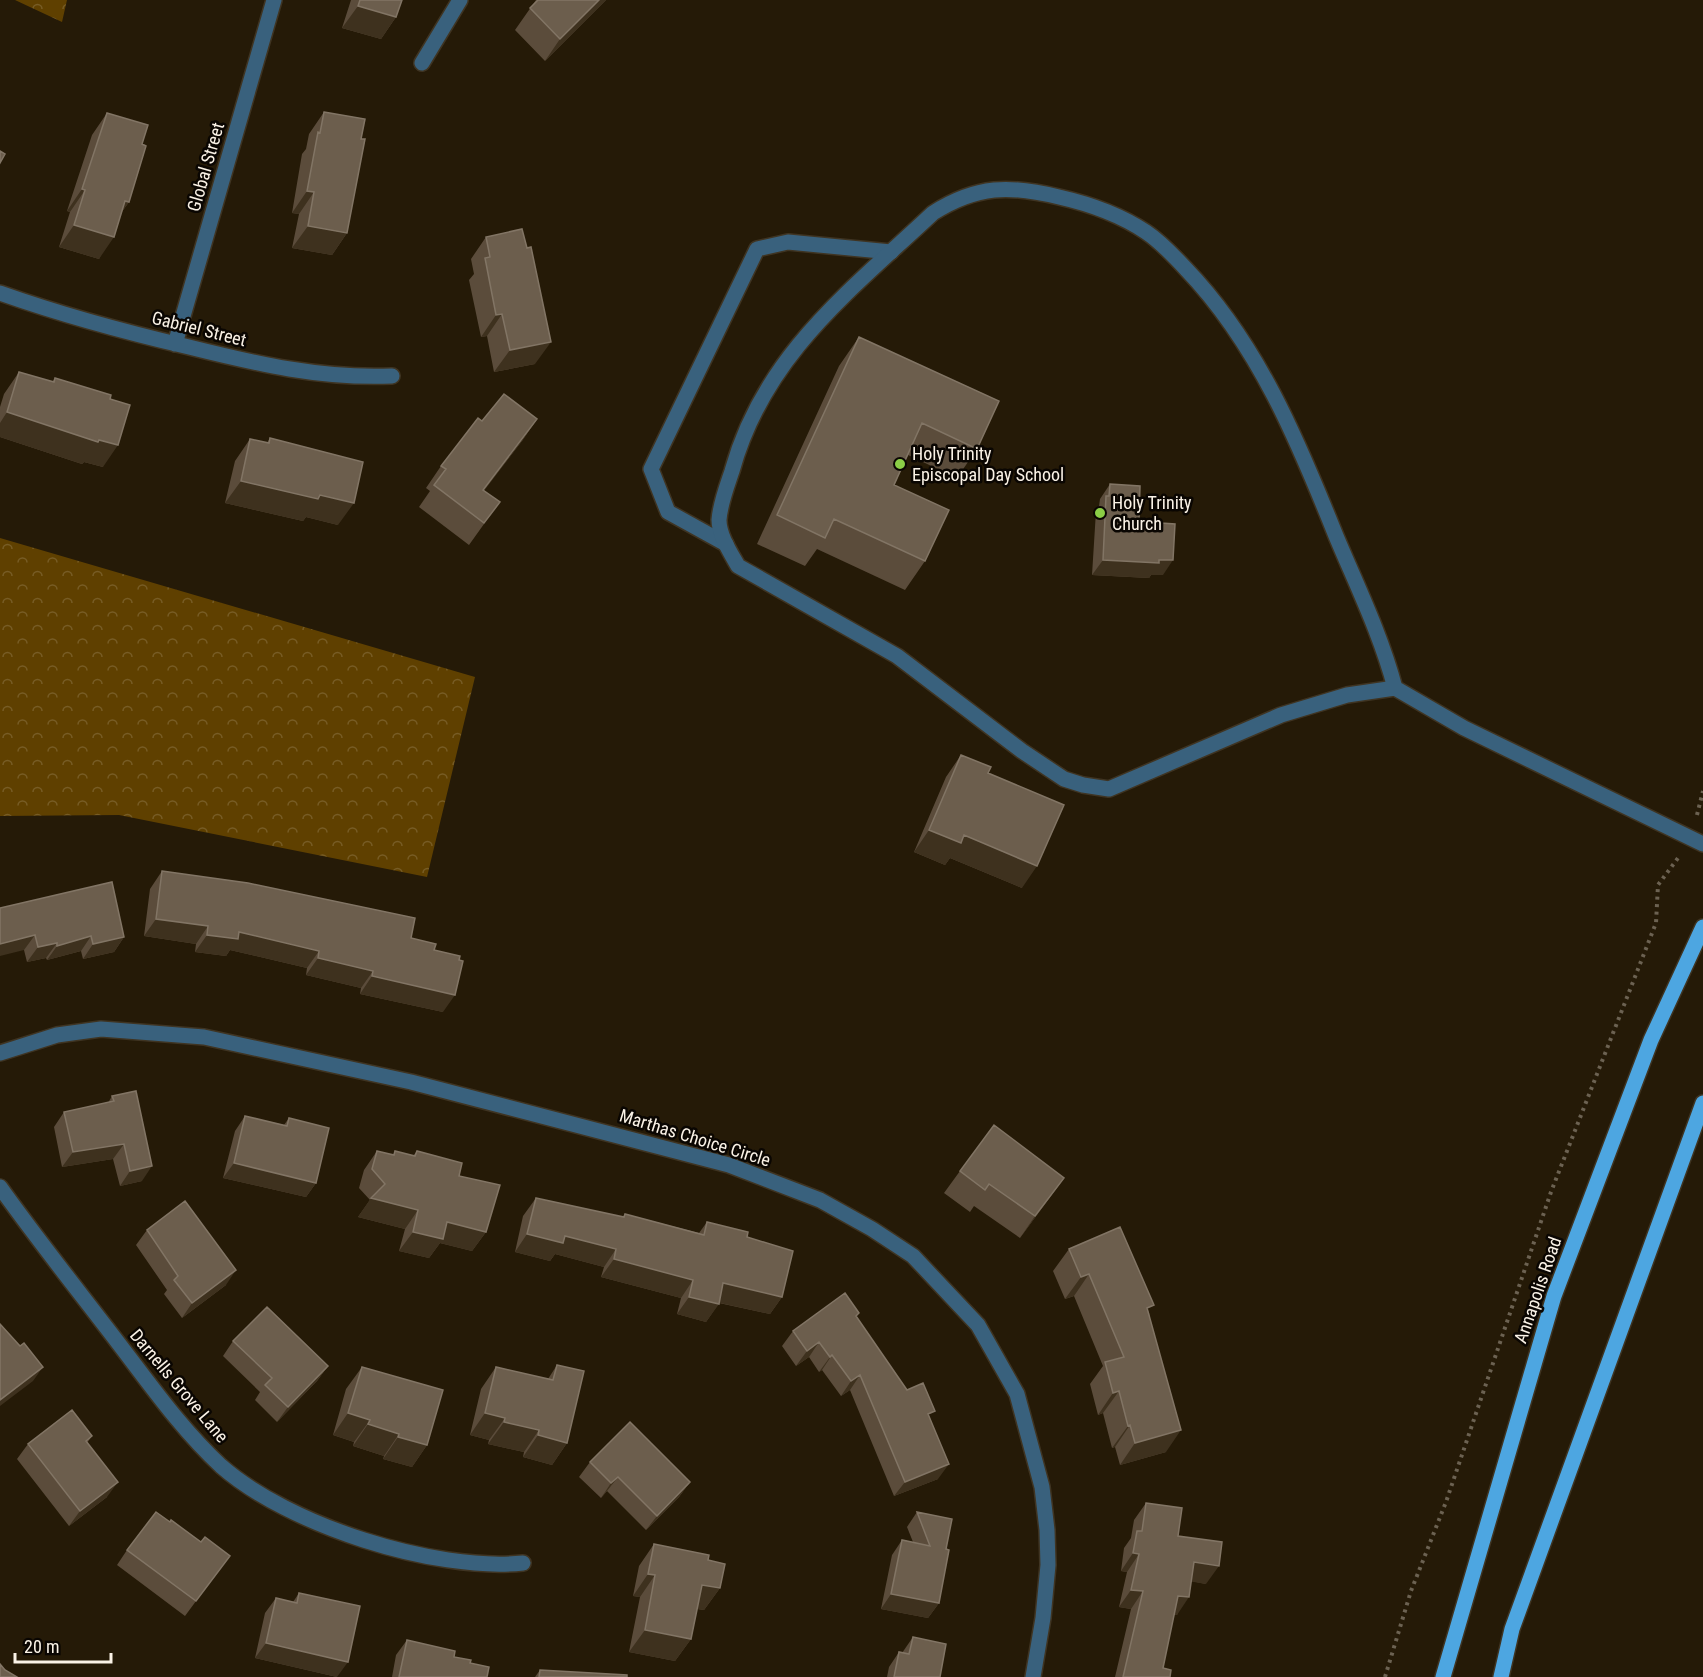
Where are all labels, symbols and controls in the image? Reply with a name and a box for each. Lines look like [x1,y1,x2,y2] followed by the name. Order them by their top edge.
[183,120,228,214] street label: Global Street
[150,307,249,350] street label: Gabriel Street
[912,443,1064,485] place label: Holy Trinity Episcopal Day School
[893,457,907,471] marker: Holy Trinity Episcopal Day School
[1112,492,1192,534] place label: Holy Trinity Church
[1093,506,1107,520] marker: Holy Trinity Church
[617,1105,773,1170] street label: Marthas Choice Circle
[1510,1234,1566,1346] street label: Annapolis Road
[126,1325,233,1447] street label: Darnells Grove Lane
[15,1626,111,1664] scale bar
[24,1636,59,1657] text: 20 m

